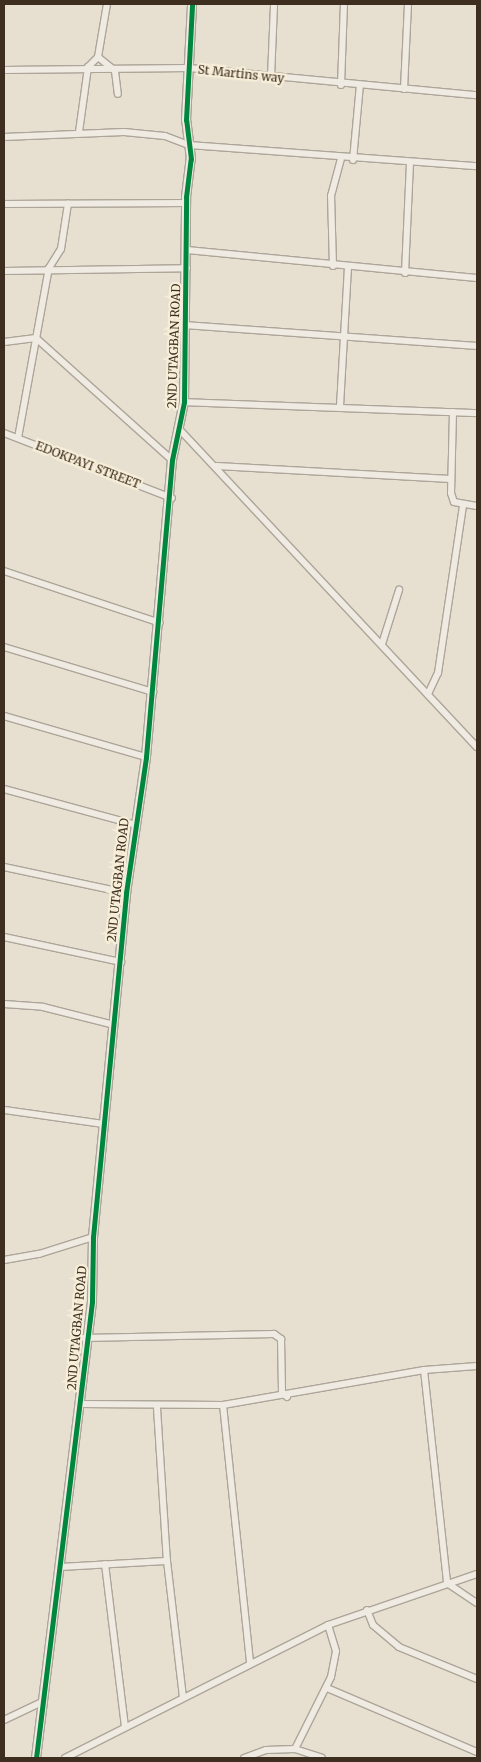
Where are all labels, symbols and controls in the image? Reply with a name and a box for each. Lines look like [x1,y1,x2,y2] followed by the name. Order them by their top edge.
[197,62,285,86] street label: St Martins way
[165,283,183,409] street label: 2ND UTAGBAN ROAD
[34,438,142,492] street label: EDOKPAYI STREET
[104,817,132,943] street label: 2ND UTAGBAN ROAD
[64,1265,90,1391] street label: 2ND UTAGBAN ROAD

